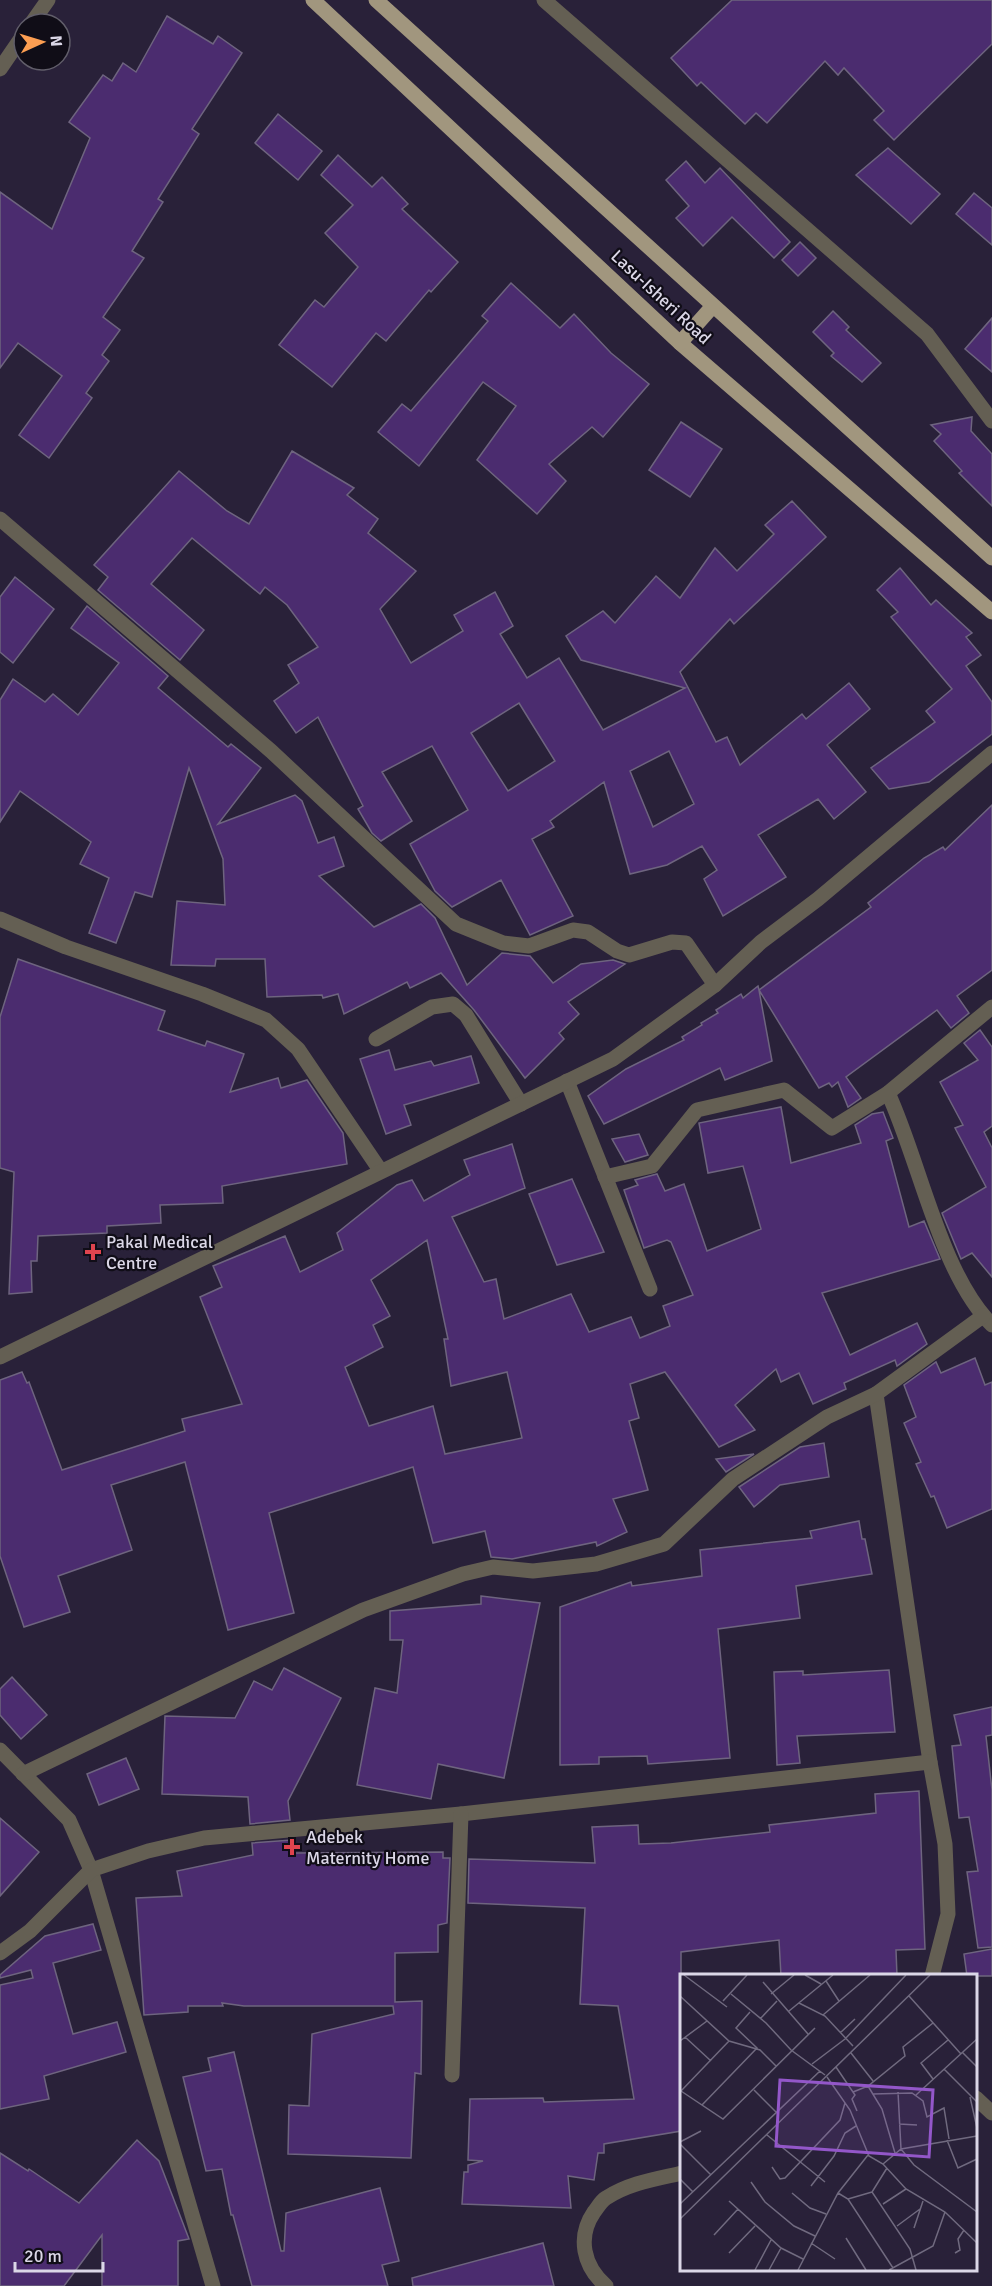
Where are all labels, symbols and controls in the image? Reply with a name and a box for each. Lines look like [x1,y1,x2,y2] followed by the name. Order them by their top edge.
[12,12,72,72] north arrow
[46,35,66,47] text: N
[606,245,716,349] street label: Lasu-Isheri Road
[106,1231,213,1274] place label: Pakal Medical Centre
[84,1243,102,1261] marker: Pakal Medical Centre
[306,1826,429,1869] place label: Adebek Maternity Home
[283,1838,301,1856] marker: Adebek Maternity Home
[680,1974,977,2271] inset map
[15,2235,104,2273] scale bar
[24,2245,62,2267] text: 20 m

